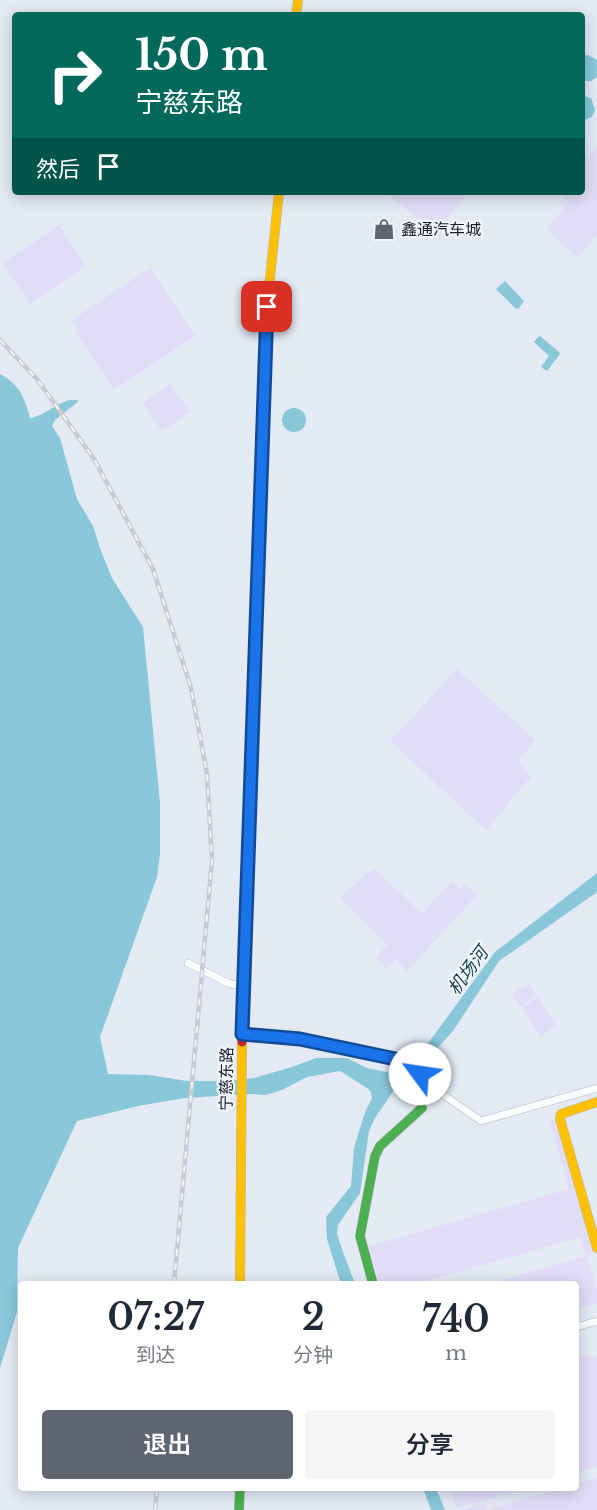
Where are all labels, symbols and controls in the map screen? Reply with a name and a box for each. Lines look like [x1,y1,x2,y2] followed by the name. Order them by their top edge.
[135,29,268,81] text: 150 m
[36,36,114,114] icon: right
[135,86,243,119] text: 宁慈东路
[92,150,125,183] icon: arrive
[36,156,80,183] text: 然后
[372,217,396,241] shop icon: 鑫通汽车城
[401,219,481,239] place label: 鑫通汽车城
[241,281,292,332] pin
[250,290,283,323] icon: arrive
[443,940,495,999] water label: 机场河
[388,1042,452,1106] position arrow
[215,1047,237,1111] street label: 宁慈东路
[107,1295,204,1340] text: 07:27
[302,1295,325,1340] text: 2
[422,1297,490,1342] text: 740
[445,1341,467,1365] text: m
[136,1343,176,1367] text: 到达
[293,1343,333,1367] text: 分钟
[42,1410,293,1479] button: 退出
[305,1410,555,1479] button: 分享

